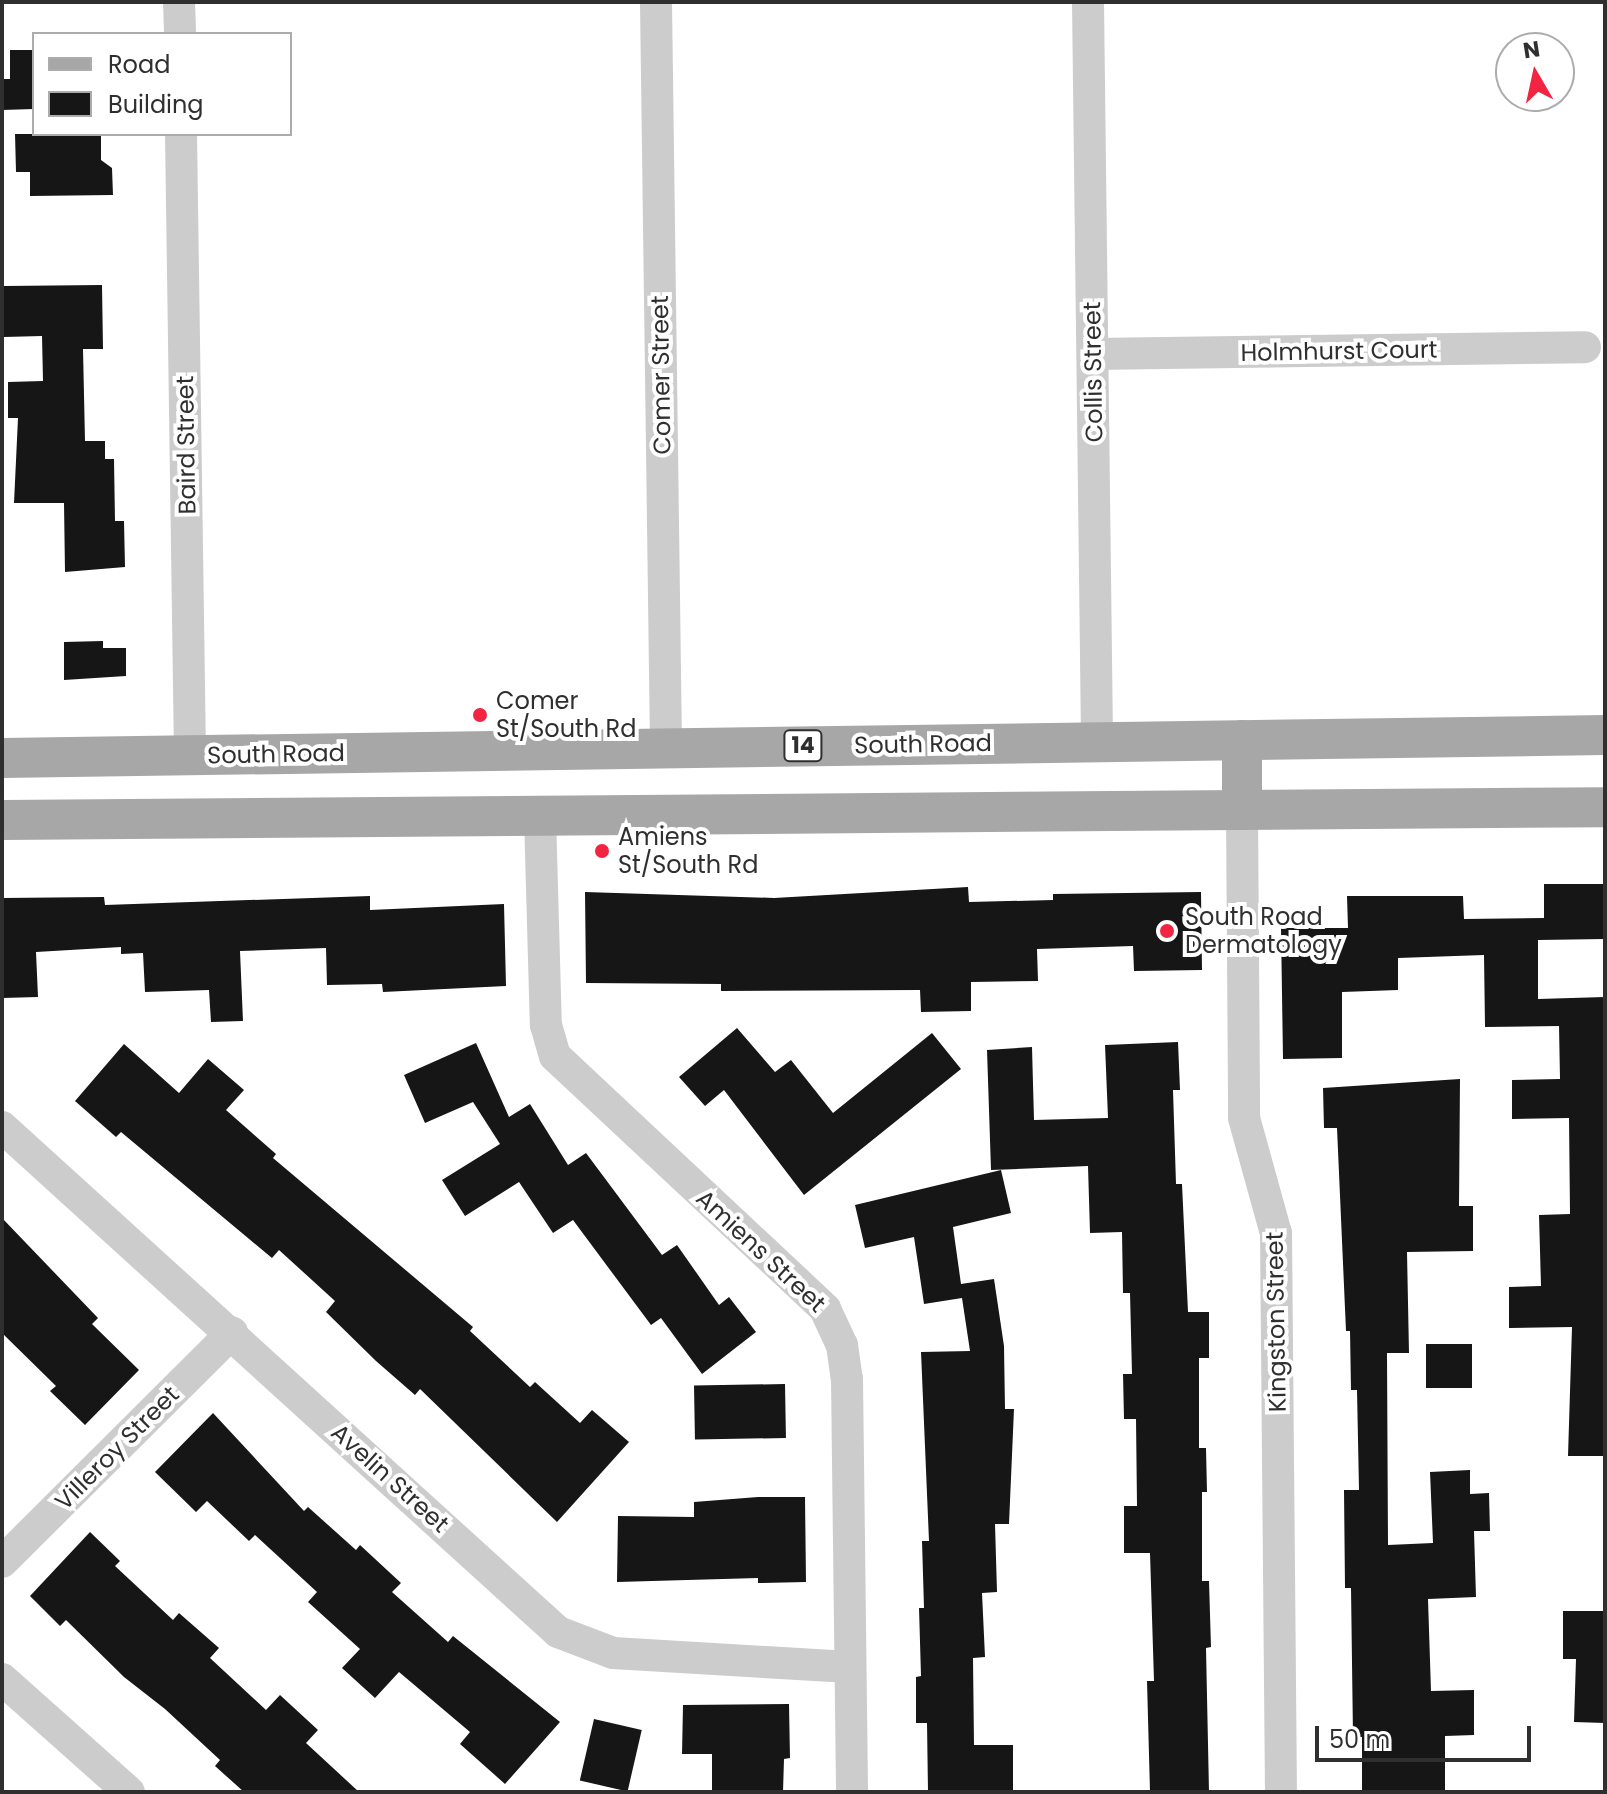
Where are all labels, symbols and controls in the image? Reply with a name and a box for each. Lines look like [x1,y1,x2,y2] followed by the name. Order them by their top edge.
[32,32,292,136] legend
[1495,32,1575,112] north arrow
[1521,33,1542,66] text: N
[108,48,170,81] text: Road
[108,88,204,121] text: Building
[645,295,677,455] street label: Comer Street
[1077,301,1109,443] street label: Collis Street
[1240,335,1438,367] street label: Holmhurst Court
[170,375,202,515] street label: Baird Street
[496,687,636,743] place label: Comer St/South Rd
[471,706,489,724] marker: Comer St/South Rd
[783,728,823,764] road number: 14
[854,728,992,760] street label: South Road
[207,738,345,770] street label: South Road
[618,823,758,879] place label: Amiens St/South Rd
[593,842,611,860] marker: Amiens St/South Rd
[1185,903,1342,959] place label: South Road Dermatology
[1156,920,1178,942] marker: South Road Dermatology
[690,1184,832,1318] street label: Amiens Street
[1260,1231,1292,1413] street label: Kingston Street
[49,1380,185,1516] street label: Villeroy Street
[325,1418,455,1538] street label: Avelin Street
[1319,1710,1535,1760] scale bar
[1329,1723,1390,1756] text: 50 m

